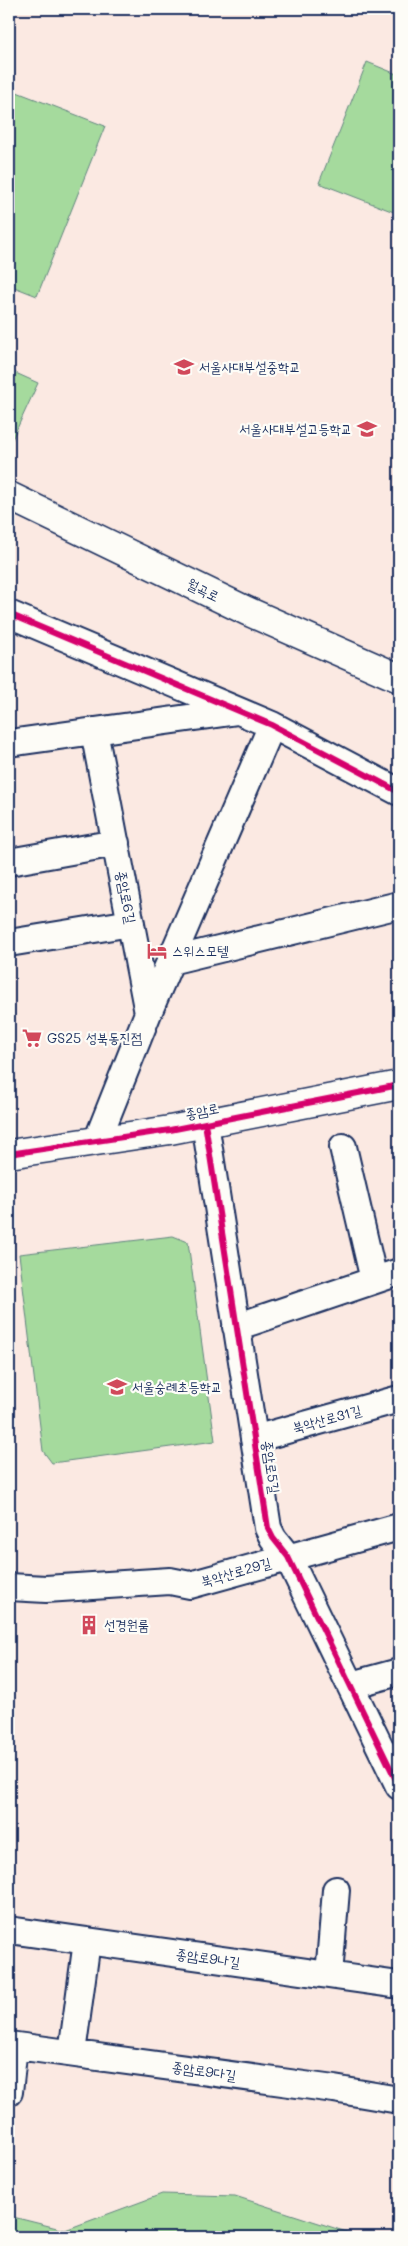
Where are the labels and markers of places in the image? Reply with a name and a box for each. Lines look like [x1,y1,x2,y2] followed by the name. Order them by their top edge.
[173,356,195,378] school or university icon: 서울사대부설중학교
[199,357,300,376] place label: 서울사대부설중학교
[356,418,378,440] school or university icon: 서울사대부설고등학교
[239,419,352,438] place label: 서울사대부설고등학교
[146,940,168,962] hotel icon: 스위스모텔
[172,941,229,960] place label: 스위스모텔
[21,1027,43,1049] supermarket icon: GS25 성북동진점
[47,1028,142,1047] place label: GS25 성북동진점
[106,1376,128,1398] school or university icon: 서울숭례초등학교
[132,1377,222,1396] place label: 서울숭례초등학교
[78,1614,100,1636] building icon: 선경원룸
[104,1615,149,1634] place label: 선경원룸

